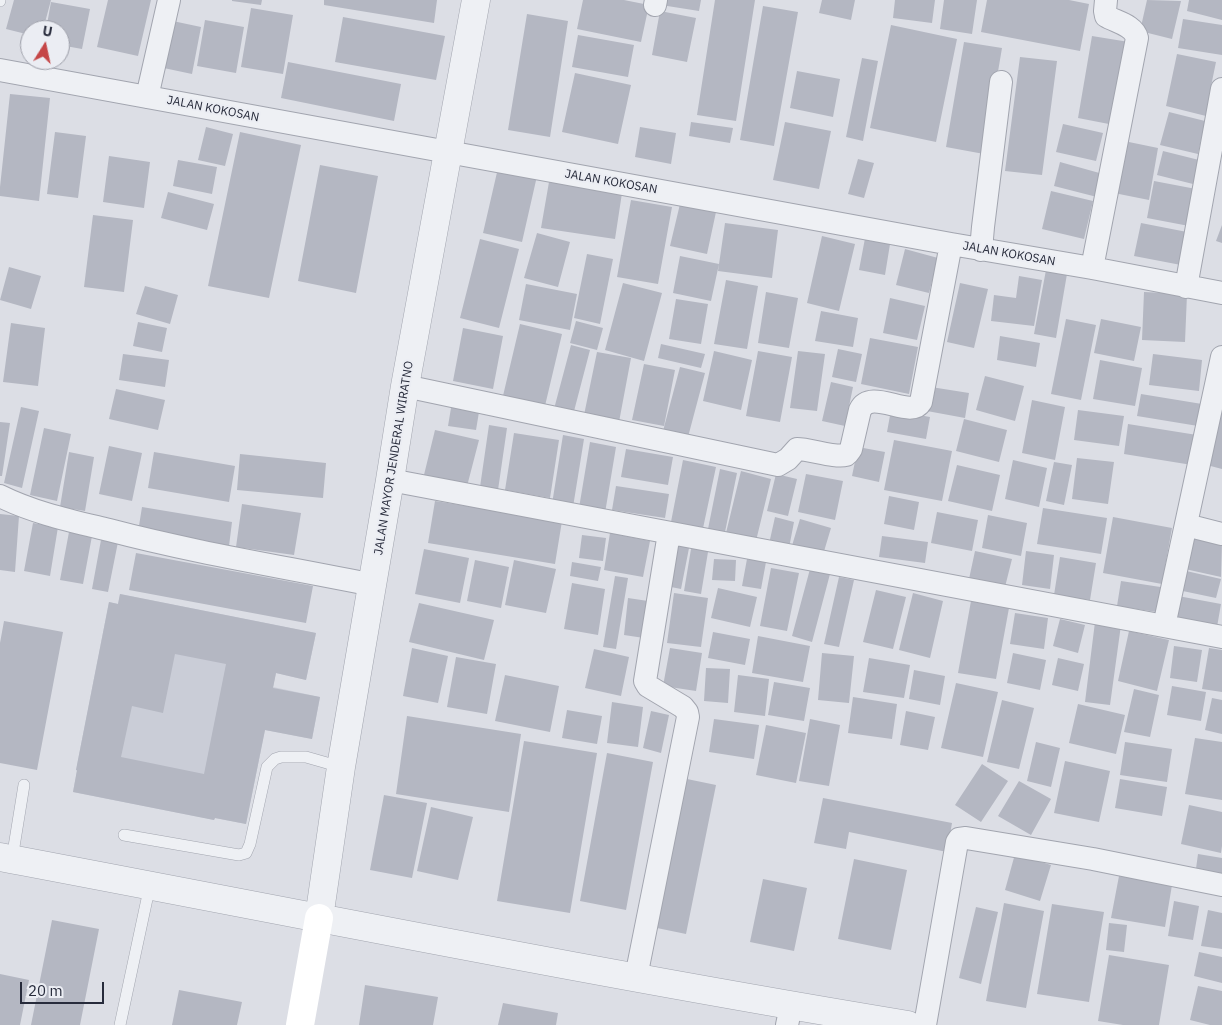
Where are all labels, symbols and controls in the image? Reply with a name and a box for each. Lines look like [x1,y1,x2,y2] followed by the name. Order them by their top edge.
[20,20,70,70] north arrow
[41,22,54,41] text: U
[166,93,260,125] street label: JALAN KOKOSAN
[564,167,658,197] street label: JALAN KOKOSAN
[962,239,1056,269] street label: JALAN KOKOSAN
[372,360,416,556] street label: JALAN MAYOR JENDERAL WIRATNO
[22,972,106,1004] scale bar
[28,981,63,1000] text: 20 m

